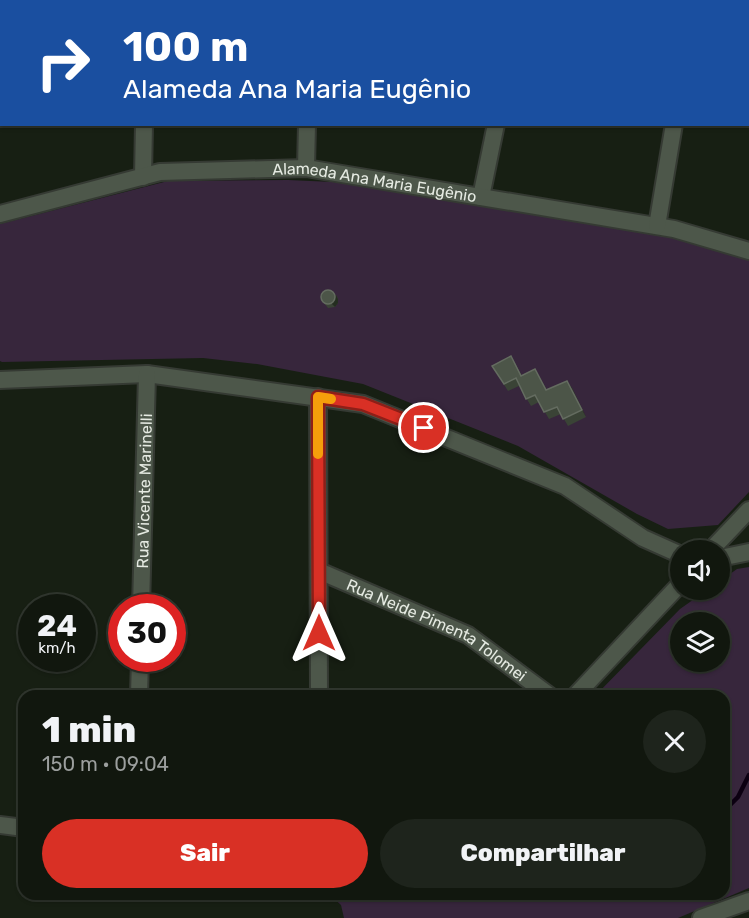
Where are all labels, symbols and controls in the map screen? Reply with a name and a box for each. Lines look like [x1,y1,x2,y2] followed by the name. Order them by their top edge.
[123,22,248,72] text: 100 m
[24,24,102,102] icon: right
[123,73,471,105] text: Alameda Ana Maria Eugênio
[272,158,478,206] street label: Alameda Ana Maria Eugênio
[398,402,449,453] pin
[407,411,440,444] icon: arrive
[133,413,155,569] street label: Rua Vicente Marinelli
[670,540,730,672] map controls
[670,540,730,600] button: sound
[344,575,530,685] street label: Rua Neide Pimenta Tolomei
[108,594,186,672] speed limit sign: 30
[287,601,351,665] position arrow
[37,608,77,644] text: 24
[670,612,730,672] button: layers
[38,639,76,657] text: km/h
[42,708,136,751] text: 1 min
[643,710,706,773] button: close
[42,752,169,776] text: 150 m · 09:04
[42,819,368,888] button: Sair
[380,819,706,888] button: Compartilhar

